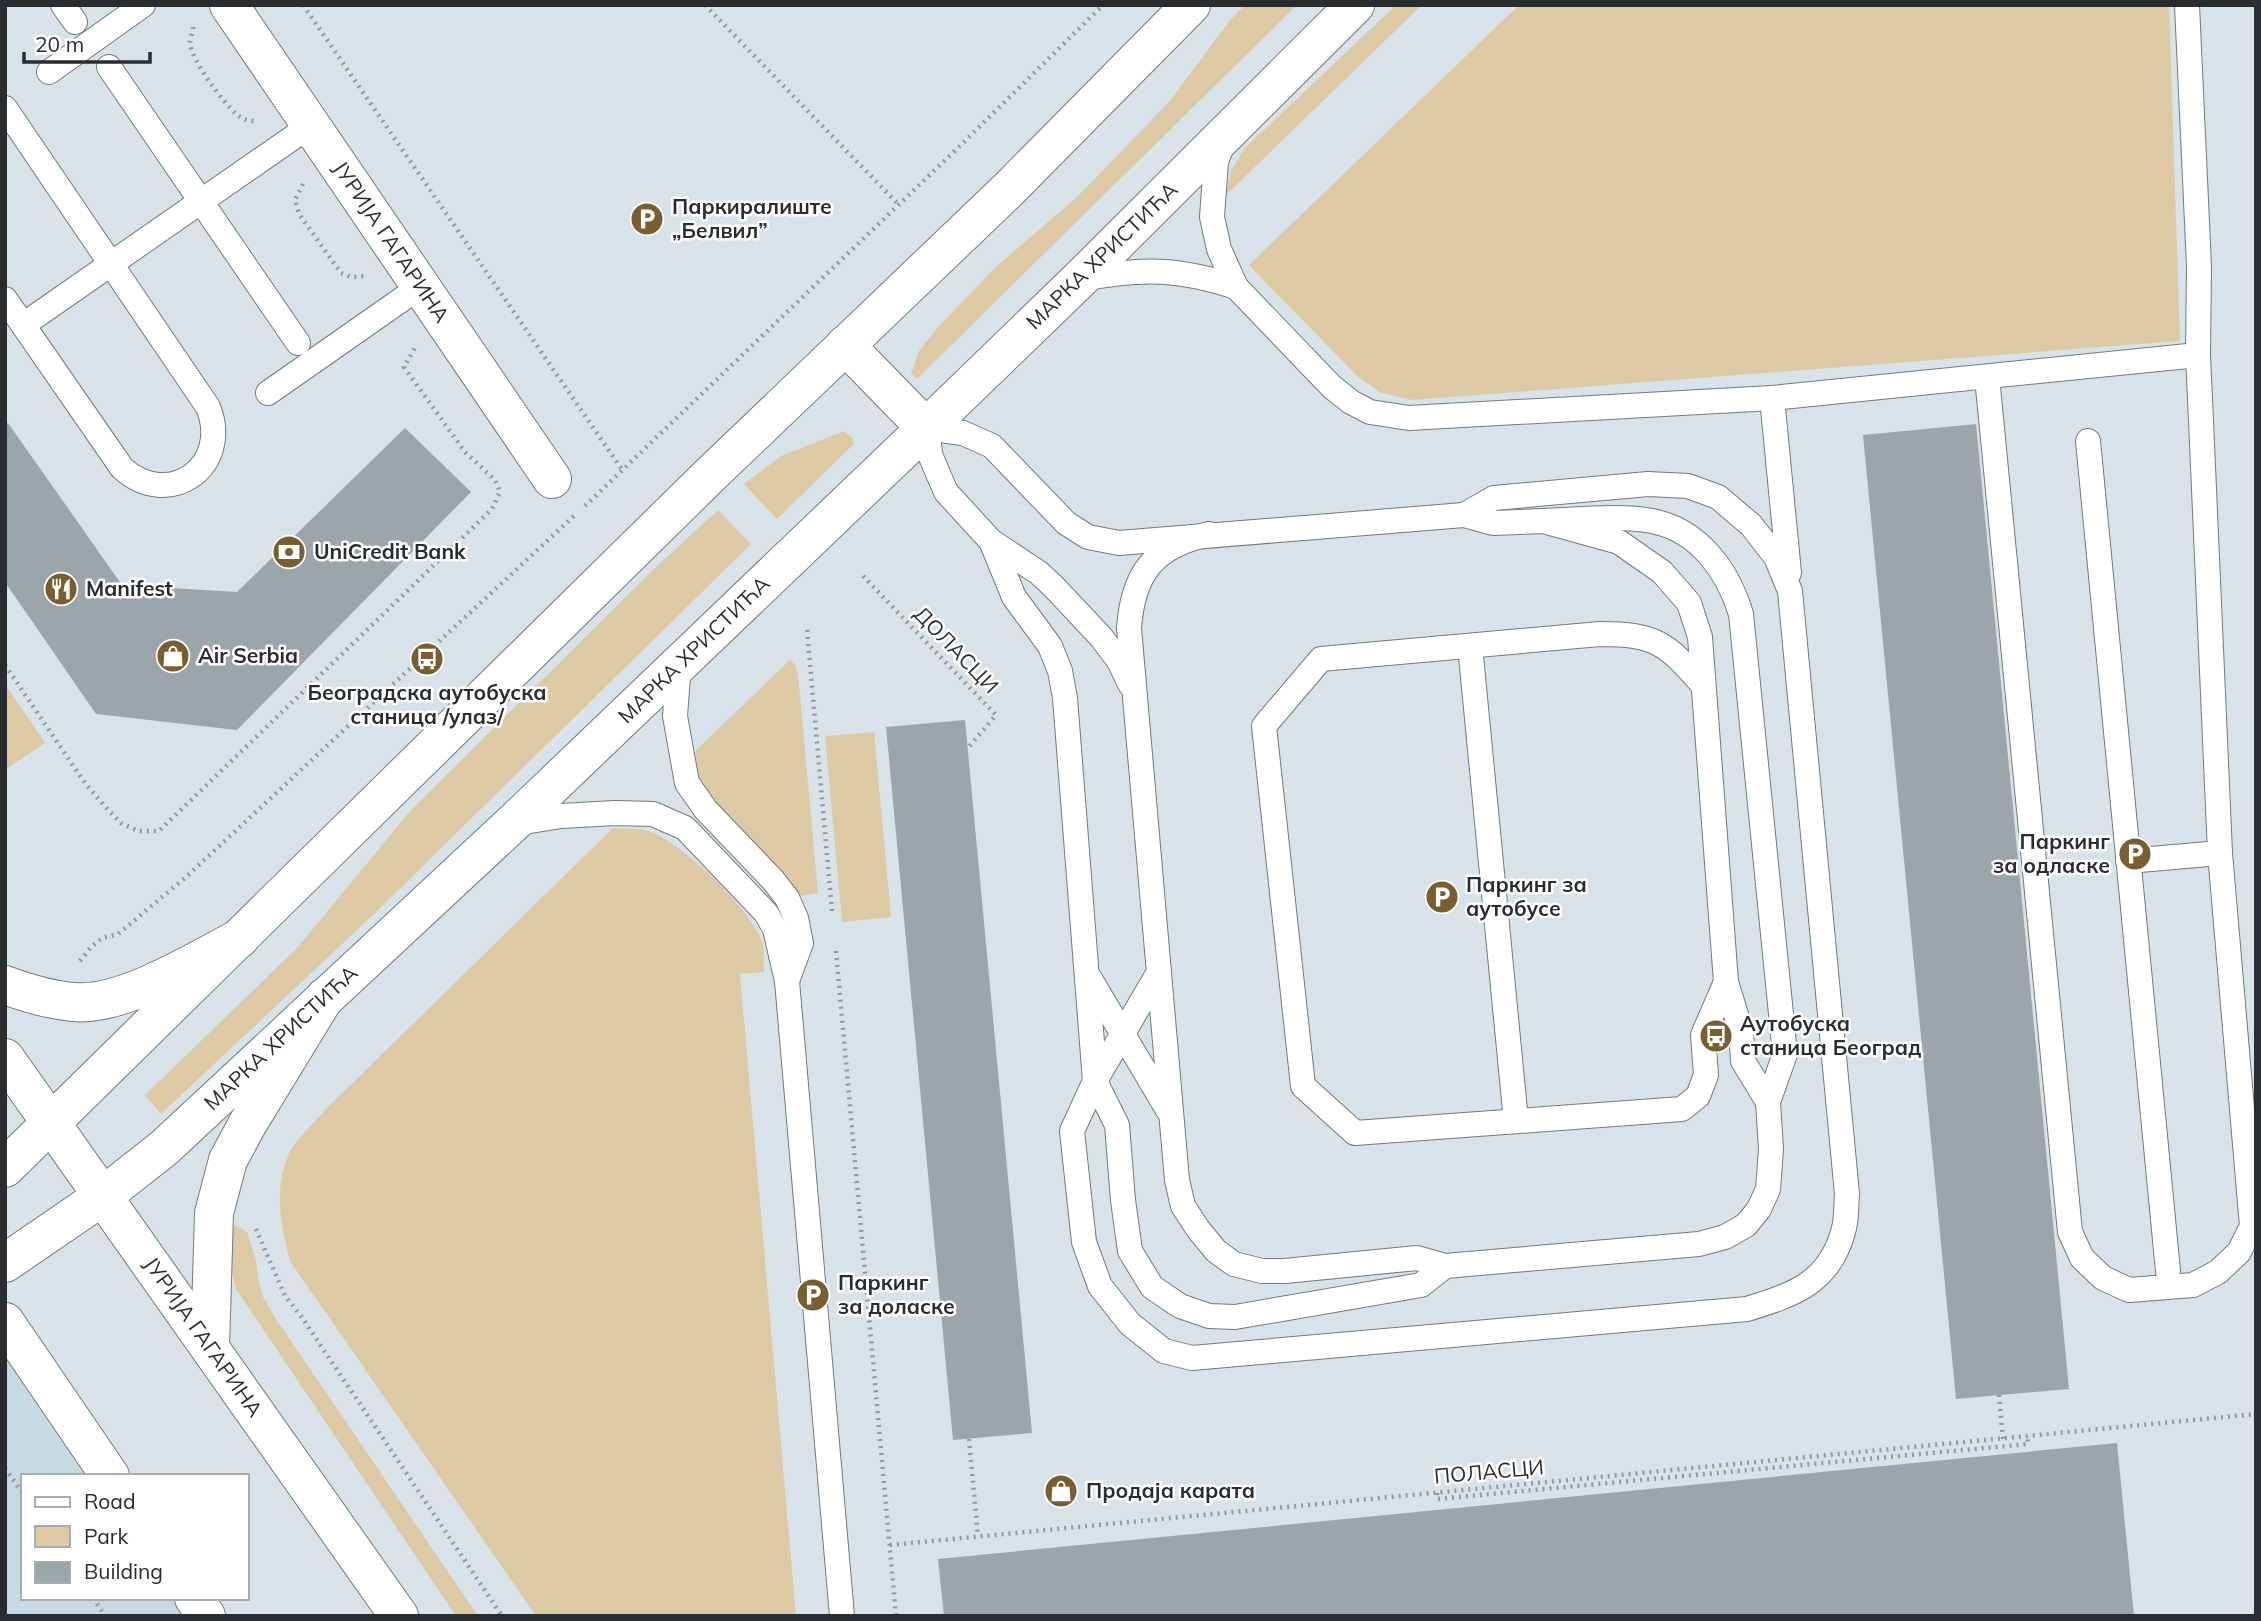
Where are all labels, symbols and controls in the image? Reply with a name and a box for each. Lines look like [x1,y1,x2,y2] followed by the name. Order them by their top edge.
[24,21,150,65] scale bar
[35,31,84,57] text: 20 m
[328,156,456,328] street label: ЈУРИЈА ГАГАРИНА
[1020,176,1183,334] street label: МАРКА ХРИСТИЋА
[672,193,832,243] place label: Паркиралиште „Белвил”
[628,200,666,238] parking icon: Паркиралиште „Белвил”
[270,533,308,571] bank icon: UniCredit Bank
[314,538,466,564] place label: UniCredit Bank
[42,570,80,608] restaurant icon: Manifest
[612,570,775,728] street label: МАРКА ХРИСТИЋА
[86,575,173,601] place label: Manifest
[909,600,1005,698] street label: ДОЛАСЦИ
[154,637,192,675] shop icon: Air Serbia
[408,640,446,678] bus stop icon: Београдска аутобуска станица /улаз/
[198,642,298,668] place label: Air Serbia
[308,679,546,729] place label: Београдска аутобуска станица /улаз/
[1993,828,2110,878] place label: Паркинг за одласке
[2116,835,2154,873] parking icon: Паркинг за одласке
[1466,871,1587,921] place label: Паркинг за аутобусе
[1423,878,1461,916] parking icon: Паркинг за аутобусе
[198,959,363,1115] street label: МАРКА ХРИСТИЋА
[1740,1010,1921,1060] place label: Аутобуска станица Београд
[1697,1017,1735,1055] bus stop icon: Аутобуска станица Београд
[139,1251,269,1422] street label: ЈУРИЈА ГАГАРИНА
[838,1269,955,1319] place label: Паркинг за доласке
[794,1276,832,1314] parking icon: Паркинг за доласке
[1433,1453,1545,1489] street label: ПОЛАСЦИ
[1042,1472,1080,1510] shop icon: Продаја карата
[21,1474,248,1600] legend
[1086,1477,1255,1503] place label: Продаја карата
[84,1488,135,1514] text: Road
[84,1523,128,1549] text: Park
[84,1558,163,1584] text: Building

